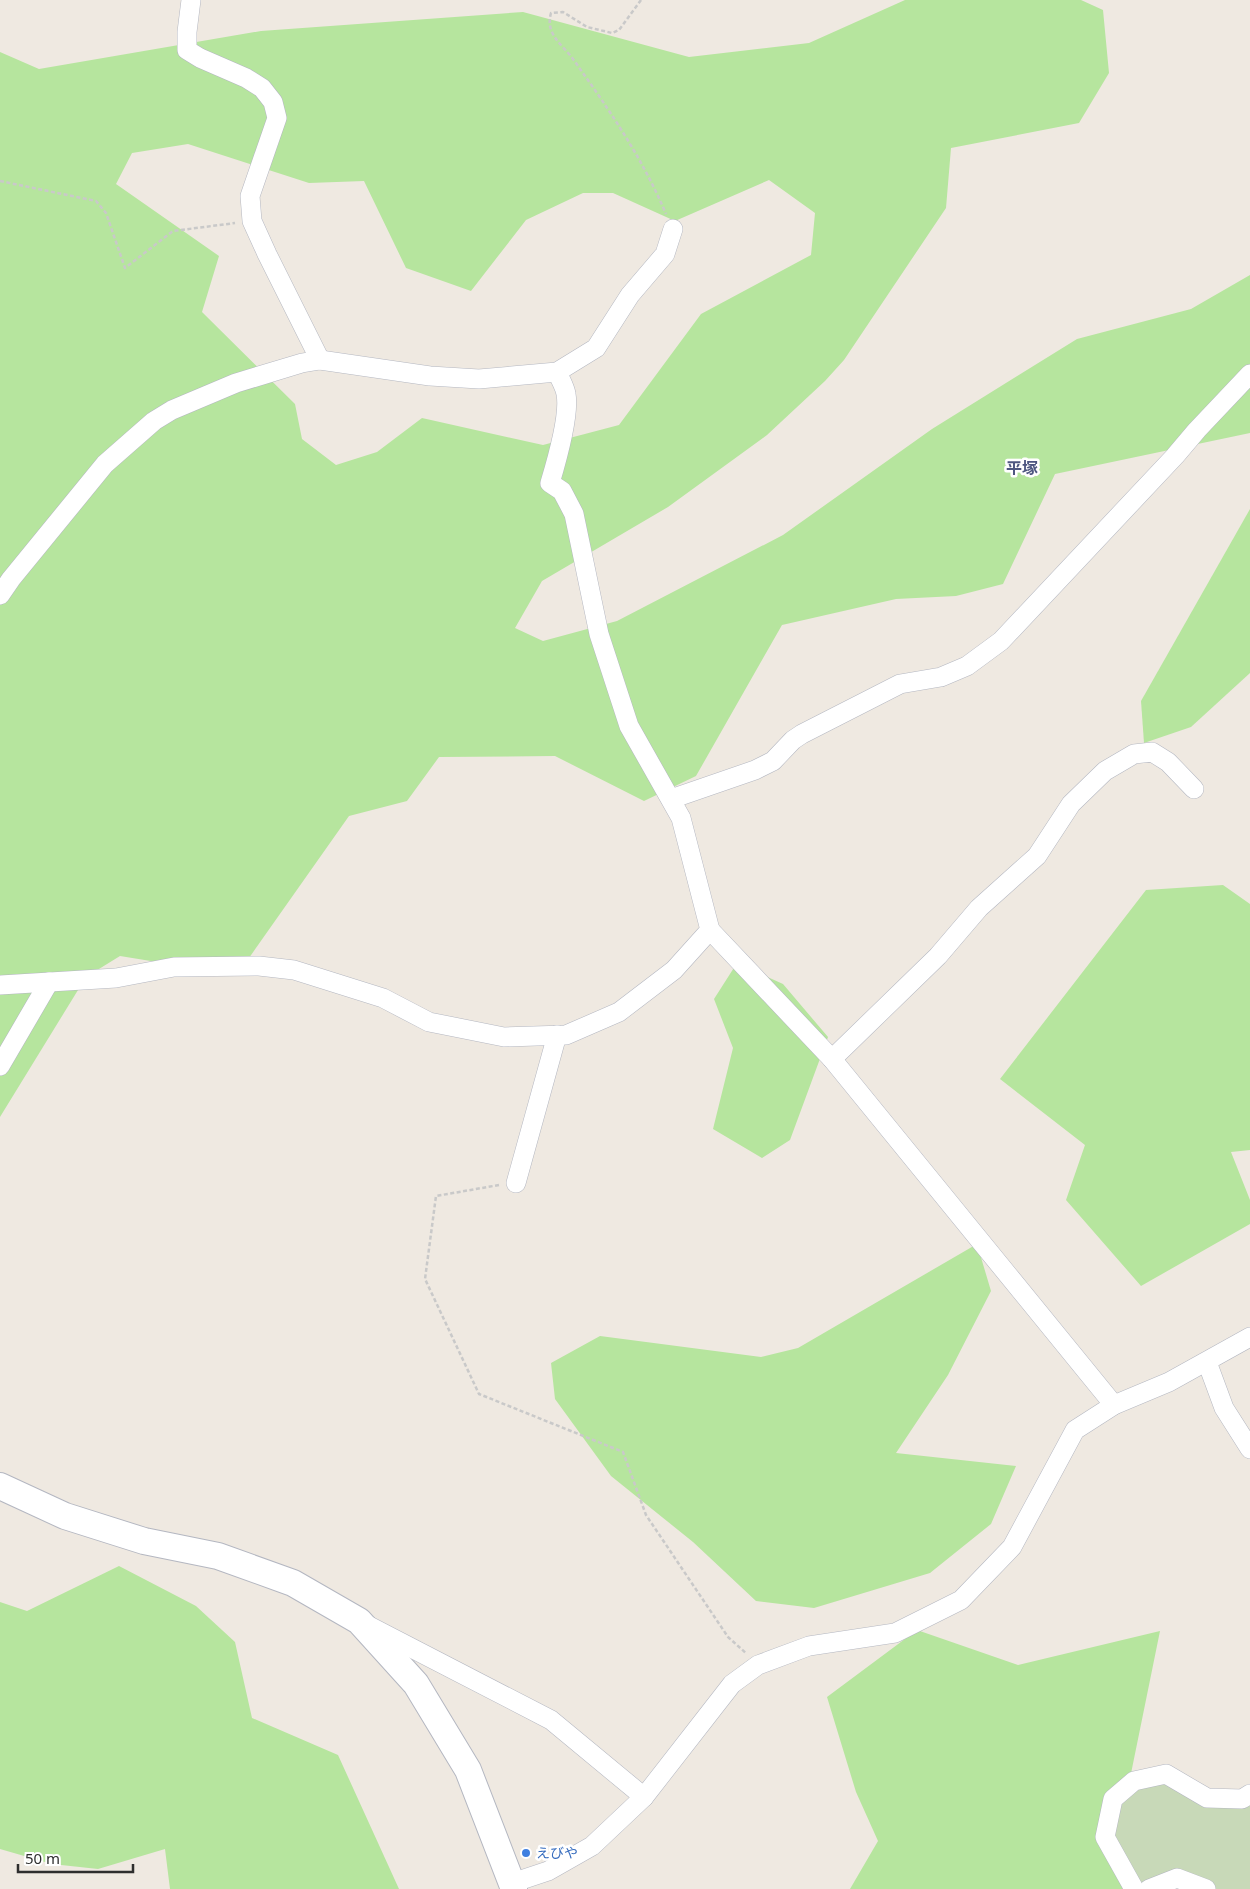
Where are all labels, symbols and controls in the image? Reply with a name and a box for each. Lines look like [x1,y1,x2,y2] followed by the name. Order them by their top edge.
[1006,457,1038,479] district label: 平塚
[18,1842,132,1874] scale bar
[536,1843,578,1862] place label: えびや
[520,1847,532,1859] marker: えびや
[25,1848,60,1868] text: 50 m

